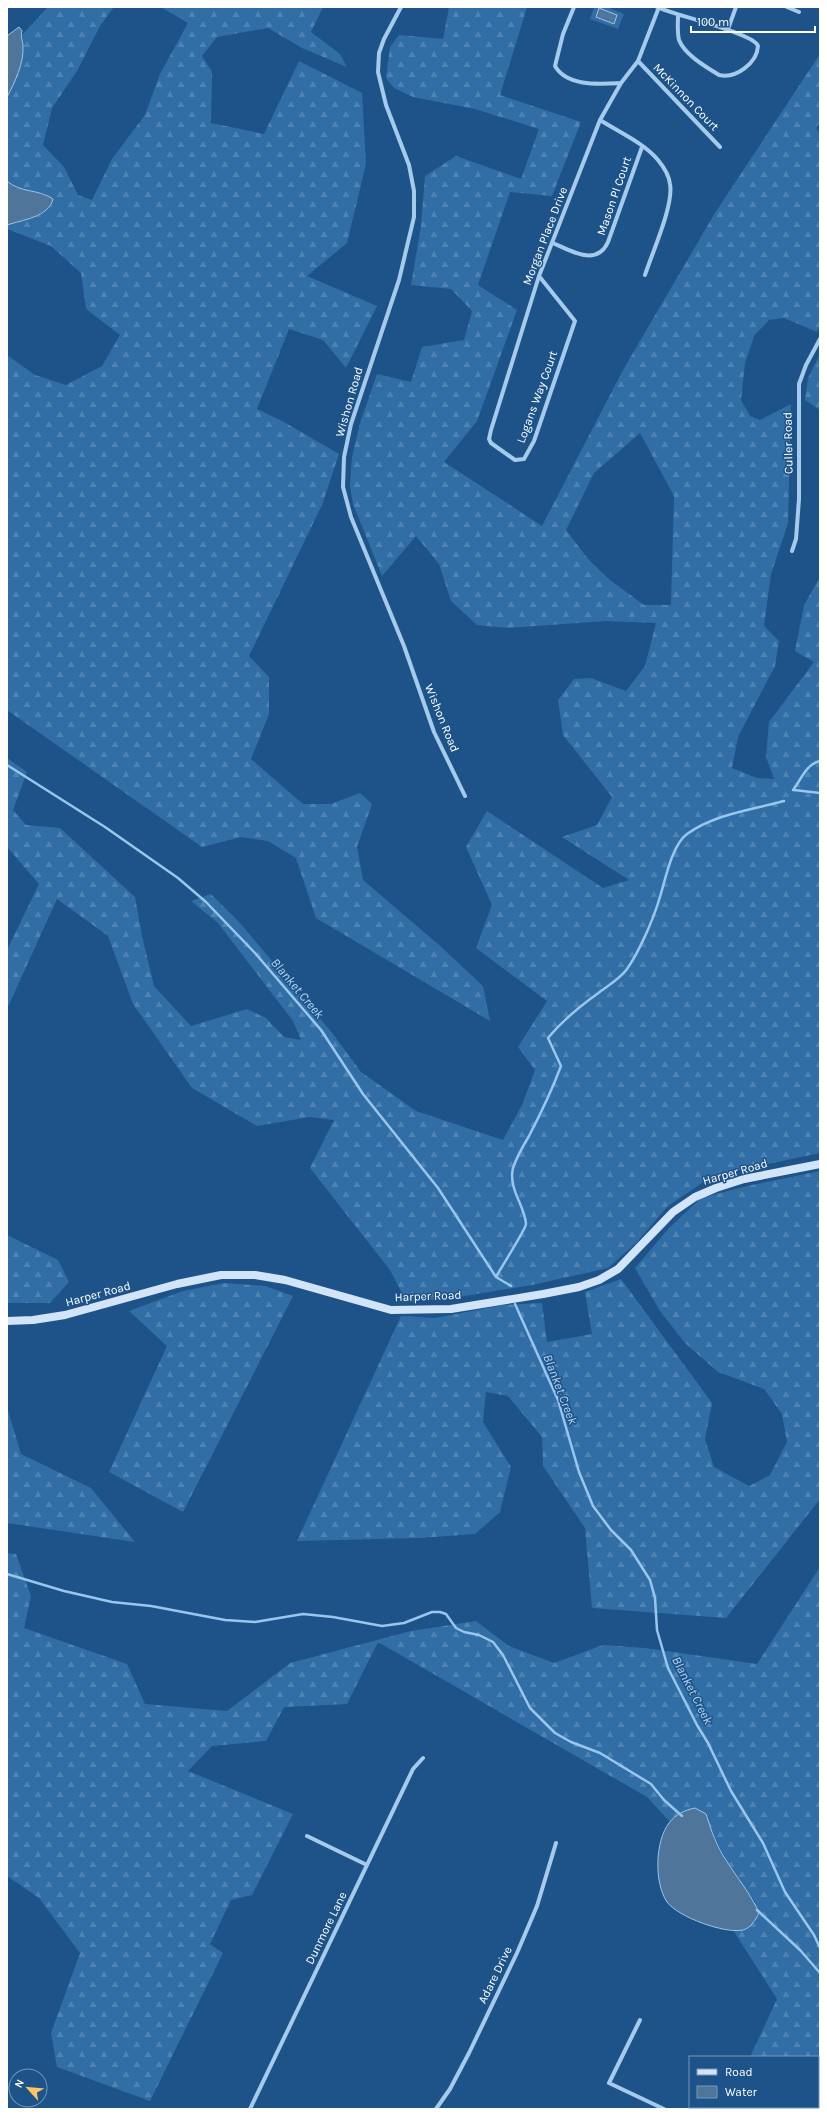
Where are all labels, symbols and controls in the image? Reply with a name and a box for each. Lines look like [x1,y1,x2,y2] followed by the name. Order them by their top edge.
[691,8,815,34] scale bar
[697,15,729,29] text: 100 m
[650,60,722,134] street label: McKinnon Court
[594,154,634,237] street label: Mason Pl Court
[520,185,570,287] street label: Morgan Place Drive
[514,348,560,445] street label: Logans Way Court
[332,365,366,439] street label: Wishon Road
[780,412,796,474] street label: Culler Road
[422,682,462,754] street label: Wishon Road
[268,955,327,1022] water label: Blanket Creek
[701,1156,769,1188] street label: Harper Road
[64,1279,132,1309] street label: Harper Road
[394,1288,462,1304] street label: Harper Road
[540,1352,581,1427] water label: Blanket Creek
[669,1654,716,1727] water label: Blanket Creek
[302,1889,350,1967] street label: Dunmore Lane
[475,1944,515,2006] street label: Adare Drive
[689,2056,819,2108] legend
[725,2065,753,2079] text: Road
[8,2068,48,2108] north arrow
[12,2077,27,2090] text: N
[725,2085,758,2099] text: Water

